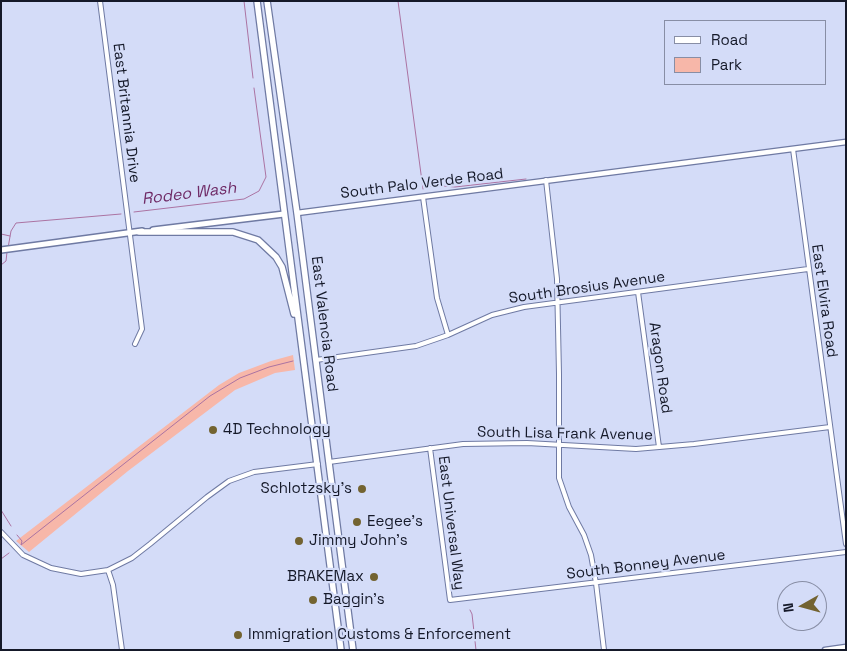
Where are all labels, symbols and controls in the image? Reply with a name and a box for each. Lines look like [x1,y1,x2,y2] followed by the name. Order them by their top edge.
[664,20,827,85] legend
[711,30,748,49] text: Road
[108,42,144,184] street label: East Britannia Drive
[711,55,742,74] text: Park
[339,165,505,203] street label: South Palo Verde Road
[141,179,237,209] water label: Rodeo Wash
[807,243,841,359] street label: East Elvira Road
[307,255,341,393] street label: East Valencia Road
[508,268,666,308] street label: South Brosius Avenue
[645,321,675,415] street label: Aragon Road
[223,421,331,439] place label: 4D Technology
[477,423,653,445] street label: South Lisa Frank Avenue
[207,424,219,436] marker: 4D Technology
[434,455,468,591] street label: East Universal Way
[261,480,352,498] place label: Schlotzsky's
[356,483,368,495] marker: Schlotzsky's
[367,513,423,531] place label: Eegee's
[351,516,363,528] marker: Eegee's
[309,532,408,550] place label: Jimmy John's
[293,535,305,547] marker: Jimmy John's
[565,546,727,584] street label: South Bonney Avenue
[287,568,364,586] place label: BRAKEMax
[368,571,380,583] marker: BRAKEMax
[777,581,827,631] north arrow
[323,591,385,609] place label: Baggin's
[307,594,319,606] marker: Baggin's
[779,602,798,613] text: N
[248,626,511,644] place label: Immigration Customs & Enforcement
[232,629,244,641] marker: Immigration Customs & Enforcement

